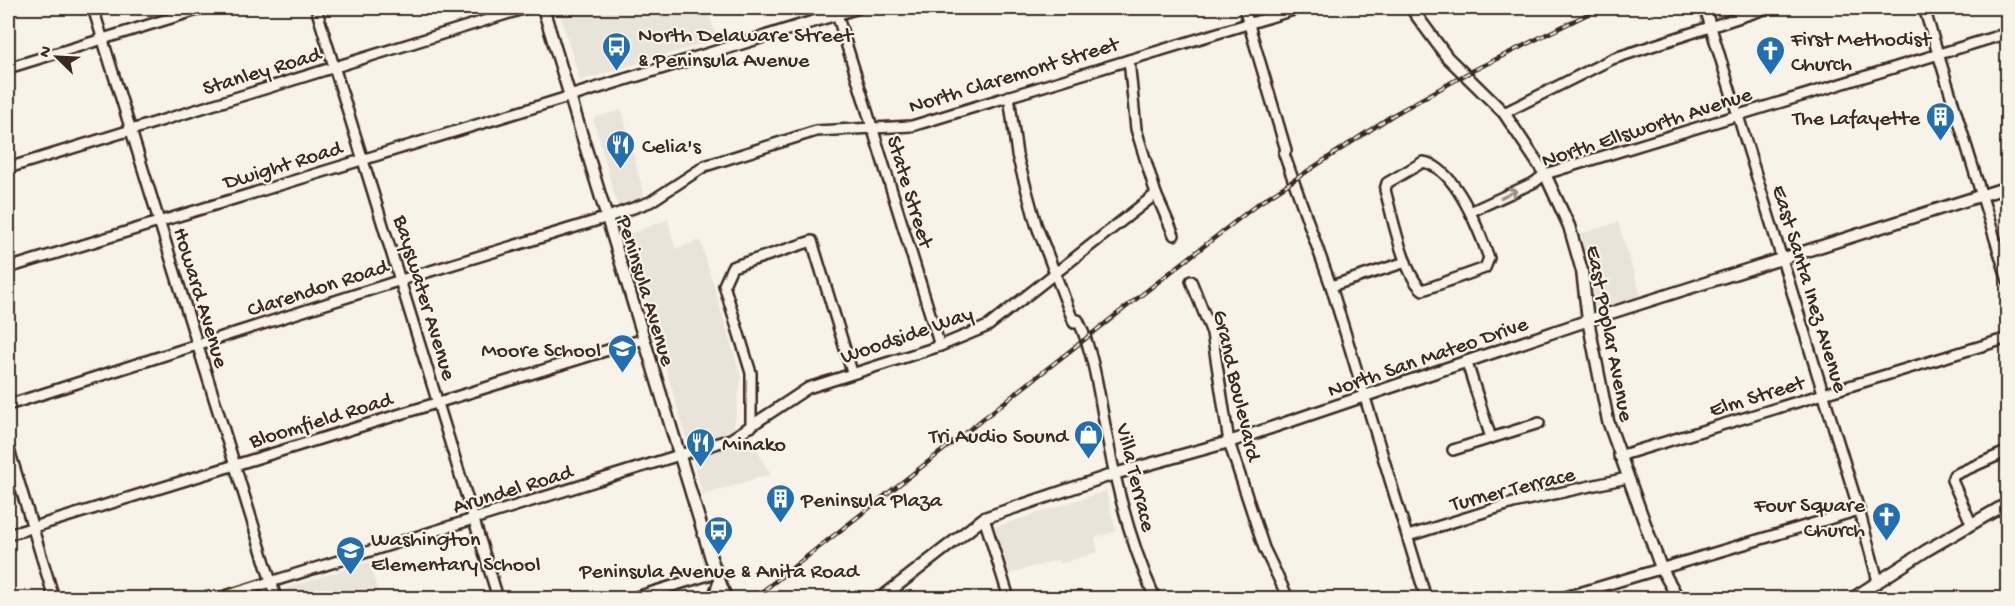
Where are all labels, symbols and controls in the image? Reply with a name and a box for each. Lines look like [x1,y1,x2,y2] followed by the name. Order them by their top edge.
[638,24,855,75] place label: North Delaware Street & Peninsula Avenue
[27,27,87,87] north arrow
[1790,28,1933,79] place label: First Methodist Church
[601,30,633,72] bus stop icon: North Delaware Street & Peninsula Avenue
[906,32,1124,121] street label: North Claremont Street
[1754,34,1786,76] church icon: First Methodist Church
[200,42,326,103] street label: Stanley Road
[36,43,58,61] text: N
[1539,82,1756,175] street label: North Ellsworth Avenue
[1925,100,1957,142] building icon: The Lafayette
[1790,107,1921,133] place label: The Lafayette
[605,128,637,170] restaurant icon: Celia's
[879,133,938,253] street label: State Street
[642,135,702,161] place label: Celia's
[219,136,348,198] street label: Dwight Road
[1764,182,1852,397] street label: East Santa Inez Avenue
[1500,187,1518,199] one-way arrow
[385,212,461,384] street label: Bayswater Avenue
[609,212,680,370] street label: Peninsula Avenue
[166,225,233,372] street label: Howard Avenue
[1578,244,1638,425] street label: East Poplar Avenue
[245,254,394,325] street label: Clarendon Road
[838,302,977,372] street label: Woodside Way
[1205,308,1266,466] street label: Grand Boulevard
[1325,312,1532,405] street label: North San Mateo Drive
[606,332,638,374] school or university icon: Moore School
[481,339,601,365] place label: Moore School
[1706,370,1810,425] street label: Elm Street
[245,387,398,456] street label: Bloomfield Road
[1073,418,1105,460] shop icon: Tri Audio Sound
[1108,420,1160,535] street label: Villa Terrace
[927,425,1070,451] place label: Tri Audio Sound
[685,426,717,468] restaurant icon: Minako
[722,433,786,459] place label: Minako
[450,460,578,521] street label: Arundel Road
[1446,463,1579,519] street label: Turner Terrace
[764,482,796,524] building icon: Peninsula Plaza
[800,489,943,515] place label: Peninsula Plaza
[1753,494,1866,545] place label: Four Square Church
[1870,500,1902,542] church icon: Four Square Church
[703,514,735,556] bus stop icon: Peninsula Avenue & Anita Road
[371,528,541,579] place label: Washington Elementary School
[334,534,366,576] school or university icon: Washington Elementary School
[578,560,861,586] place label: Peninsula Avenue & Anita Road

